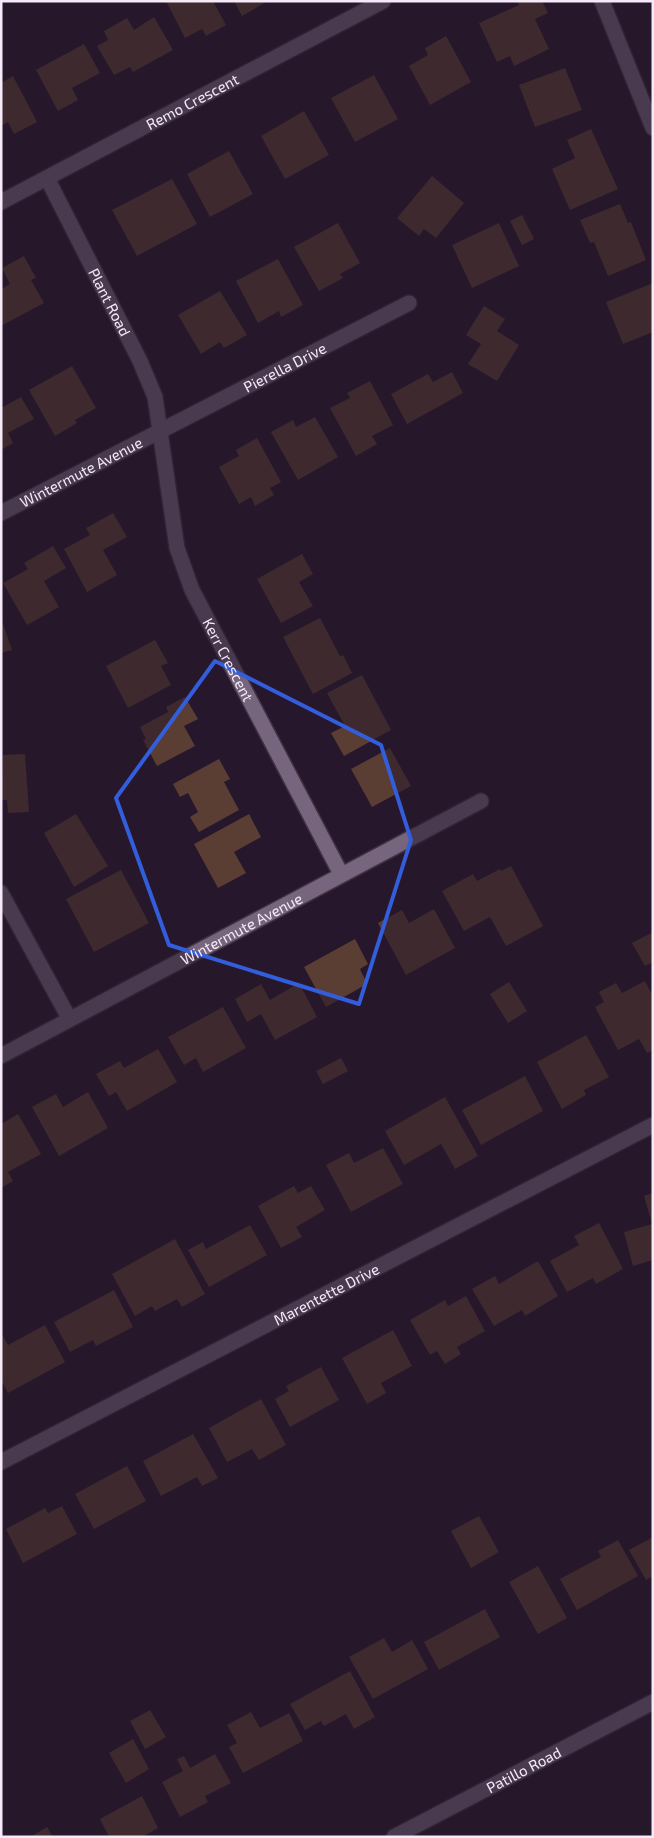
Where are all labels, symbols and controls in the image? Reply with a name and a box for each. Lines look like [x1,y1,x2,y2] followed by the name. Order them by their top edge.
[143,70,242,133] street label: Remo Crescent
[85,265,135,339] street label: Plant Road
[240,338,329,396] street label: Pierella Drive
[17,433,145,511] street label: Wintermute Avenue
[199,615,258,705] street label: Kerr Crescent
[177,889,305,968] street label: Wintermute Avenue
[270,1259,382,1329] street label: Marentette Drive
[483,1743,564,1796] street label: Patillo Road

